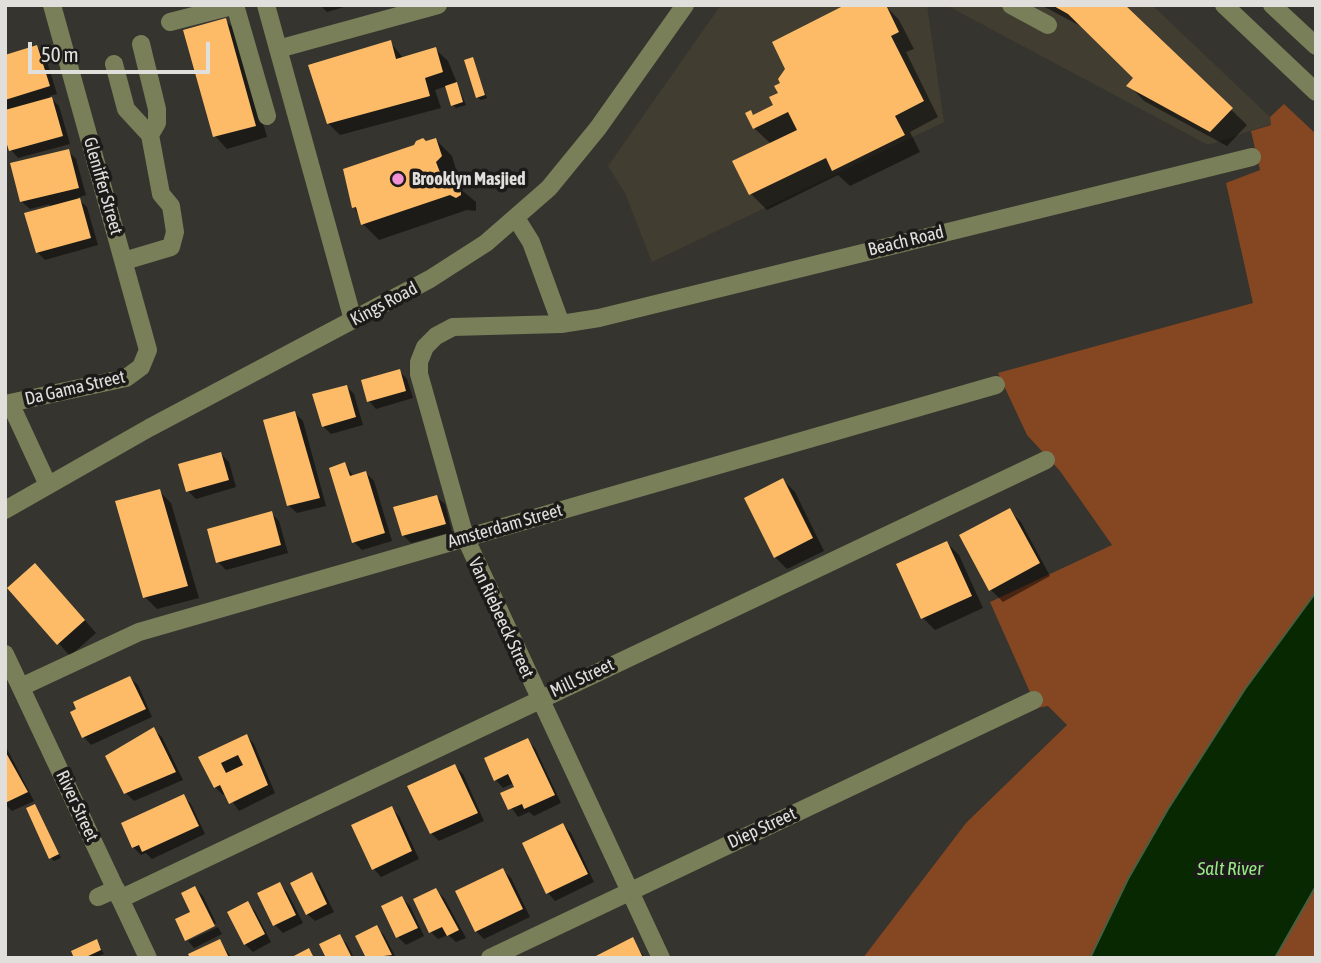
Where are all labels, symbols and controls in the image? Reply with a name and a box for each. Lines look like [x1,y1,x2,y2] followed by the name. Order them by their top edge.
[32,28,214,72] scale bar
[41,42,79,66] text: 50 m
[79,135,127,237] street label: Gleniffer Street
[412,168,526,190] place label: Brooklyn Masjied
[390,171,406,187] marker: Brooklyn Masjied
[866,221,946,261] street label: Beach Road
[347,277,421,331] street label: Kings Road
[23,366,127,410] street label: Da Gama Street
[445,499,565,553] street label: Amsterdam Street
[464,554,538,682] street label: Van Riebeeck Street
[547,654,617,702] street label: Mill Street
[51,767,103,845] street label: River Street
[724,803,800,853] street label: Diep Street
[1197,858,1263,880] water label: Salt River

